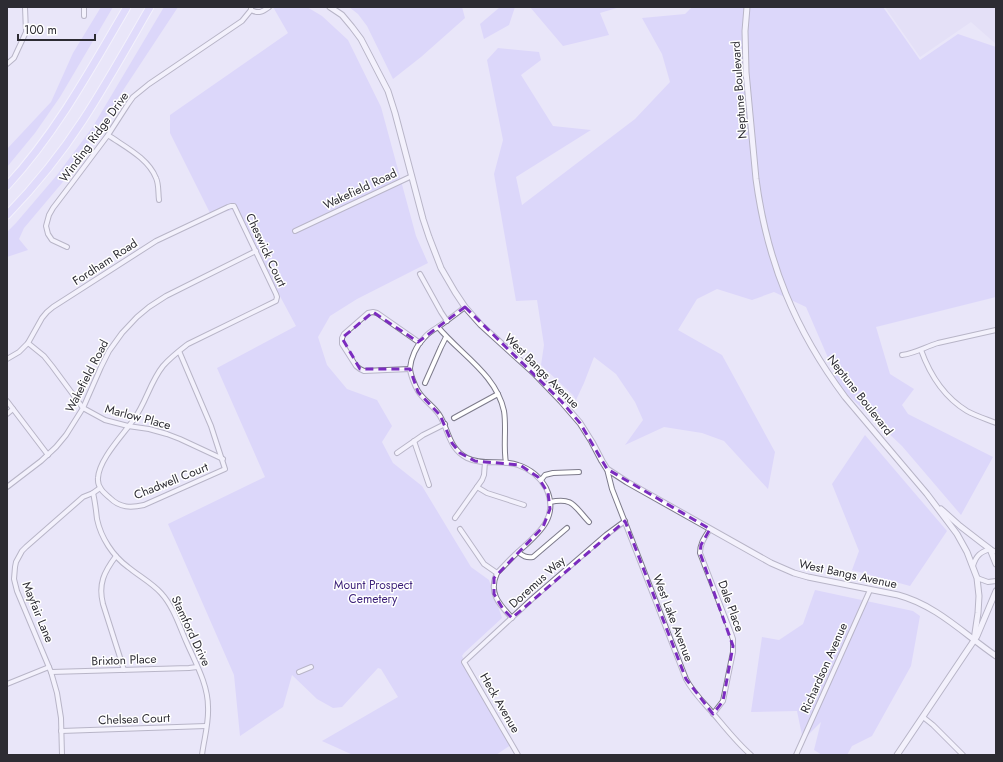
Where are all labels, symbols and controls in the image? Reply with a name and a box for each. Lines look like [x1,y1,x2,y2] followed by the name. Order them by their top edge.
[18,16,95,42] scale bar
[24,21,57,39] text: 100 m
[727,41,751,139] street label: Neptune Boulevard
[55,88,133,186] street label: Winding Ridge Drive
[320,164,400,214] street label: Wakefield Road
[241,210,291,290] street label: Cheswick Court
[69,234,141,290] street label: Fordham Road
[500,329,584,413] street label: West Bangs Avenue
[61,336,113,416] street label: Wakefield Road
[823,351,897,439] street label: Neptune Boulevard
[103,400,173,434] street label: Marlow Place
[131,458,211,504] street label: Chadwell Court
[505,551,570,612] street label: Doremus Way
[797,555,899,593] street label: West Bangs Avenue
[648,572,698,664] street label: West Lake Avenue
[334,576,412,608] park label: Mount Prospect Cemetery
[713,578,749,634] street label: Dale Place
[18,579,58,645] street label: Mayfair Lane
[167,593,215,669] street label: Stamford Drive
[796,620,852,716] street label: Richardson Avenue
[91,650,157,670] street label: Brixton Place
[476,670,524,736] street label: Heck Avenue
[98,709,170,729] street label: Chelsea Court

